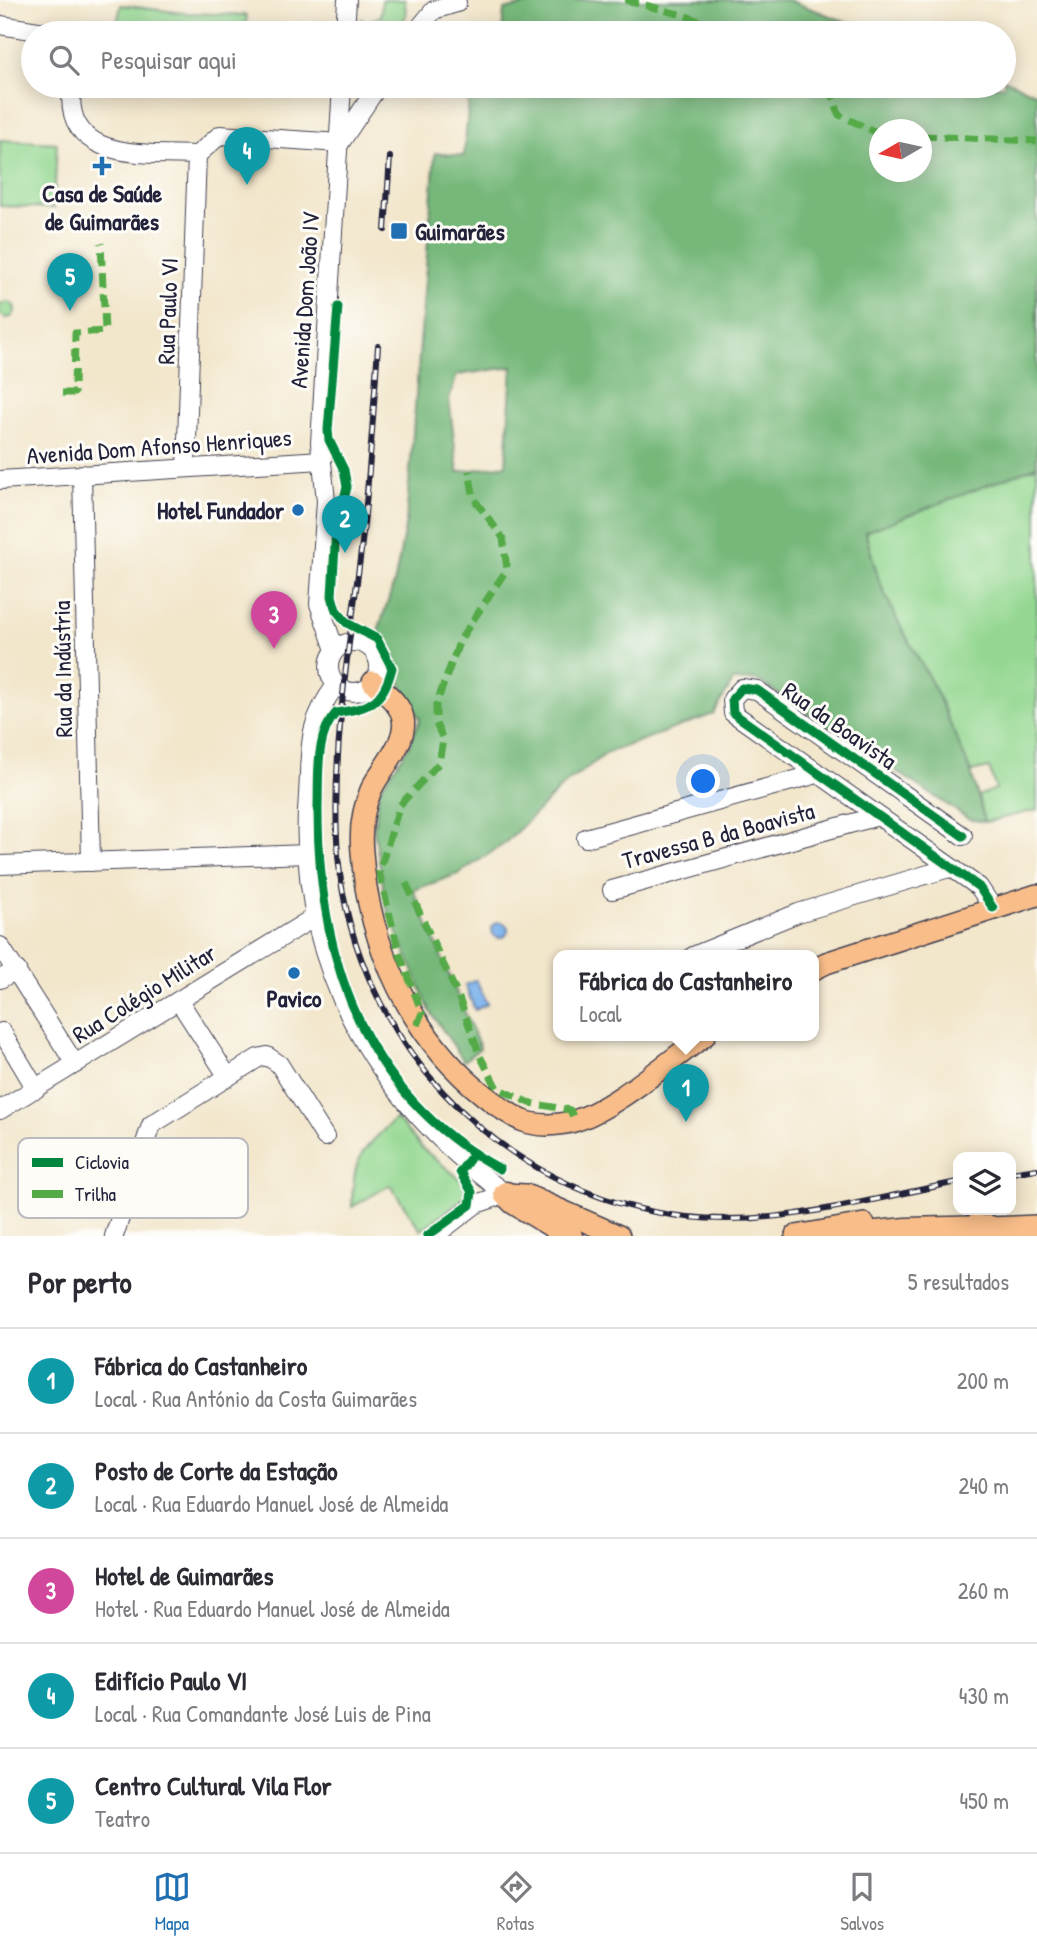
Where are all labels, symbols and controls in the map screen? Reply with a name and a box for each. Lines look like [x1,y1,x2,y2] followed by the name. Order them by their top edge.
[21,21,1016,98] search box
[45,41,83,79] icon: search
[101,42,237,77] text: Pesquisar aqui
[869,119,932,182] north arrow
[224,127,270,185] pin: 4
[92,156,112,176] marker: Casa de Saúde de Guimarães
[42,177,162,237] place label: Casa de Saúde de Guimarães
[282,210,326,389] street label: Avenida Dom João IV
[415,215,505,247] place label: Guimarães
[389,221,409,241] marker: Guimarães
[47,253,93,311] pin: 5
[149,257,185,365] street label: Rua Paulo VI
[26,421,292,471] street label: Avenida Dom Afonso Henriques
[157,494,285,526] place label: Hotel Fundador
[322,495,368,553] pin: 2
[290,502,306,518] marker: Hotel Fundador
[251,591,297,649] pin: 3
[45,600,79,738] street label: Rua da Indústria
[776,674,904,776] street label: Rua da Boavista
[686,764,720,798] your location
[618,794,818,876] street label: Travessa B da Boavista
[66,936,222,1050] street label: Rua Colégio Militar
[553,950,819,1041] popup
[580,963,792,998] text: Fábrica do Castanheiro
[286,965,302,981] marker: Pavico
[267,982,322,1014] place label: Pavico
[580,998,622,1029] text: Local
[663,1064,709,1122] pin: 1
[18,1138,248,1218] legend
[75,1149,130,1175] text: Ciclovia
[953,1152,1016,1215] map controls
[953,1152,1016,1215] button: layers
[75,1181,116,1207] text: Trilha
[28,1262,132,1302] text: Por perto
[908,1266,1009,1297] text: 5 resultados
[95,1348,307,1383] text: Fábrica do Castanheiro
[47,1365,55,1396] text: 1
[957,1365,1009,1396] text: 200 m
[95,1383,417,1414] text: Local · Rua António da Costa Guimarães
[95,1453,338,1488] text: Posto de Corte da Estação
[46,1470,56,1501] text: 2
[958,1470,1009,1501] text: 240 m
[95,1488,448,1519] text: Local · Rua Eduardo Manuel José de Almeida
[95,1558,273,1593] text: Hotel de Guimarães
[46,1575,56,1606] text: 3
[958,1575,1009,1606] text: 260 m
[95,1593,450,1624] text: Hotel · Rua Eduardo Manuel José de Almeida
[95,1663,247,1698] text: Edifício Paulo VI
[47,1680,55,1711] text: 4
[959,1680,1009,1711] text: 430 m
[95,1698,431,1729] text: Local · Rua Comandante José Luis de Pina
[95,1768,331,1803] text: Centro Cultural Vila Flor
[46,1785,56,1816] text: 5
[959,1785,1009,1816] text: 450 m
[95,1803,150,1834] text: Teatro
[153,1868,191,1936] tab: Mapa
[497,1868,535,1936] tab: Rotas
[840,1868,884,1936] tab: Salvos

